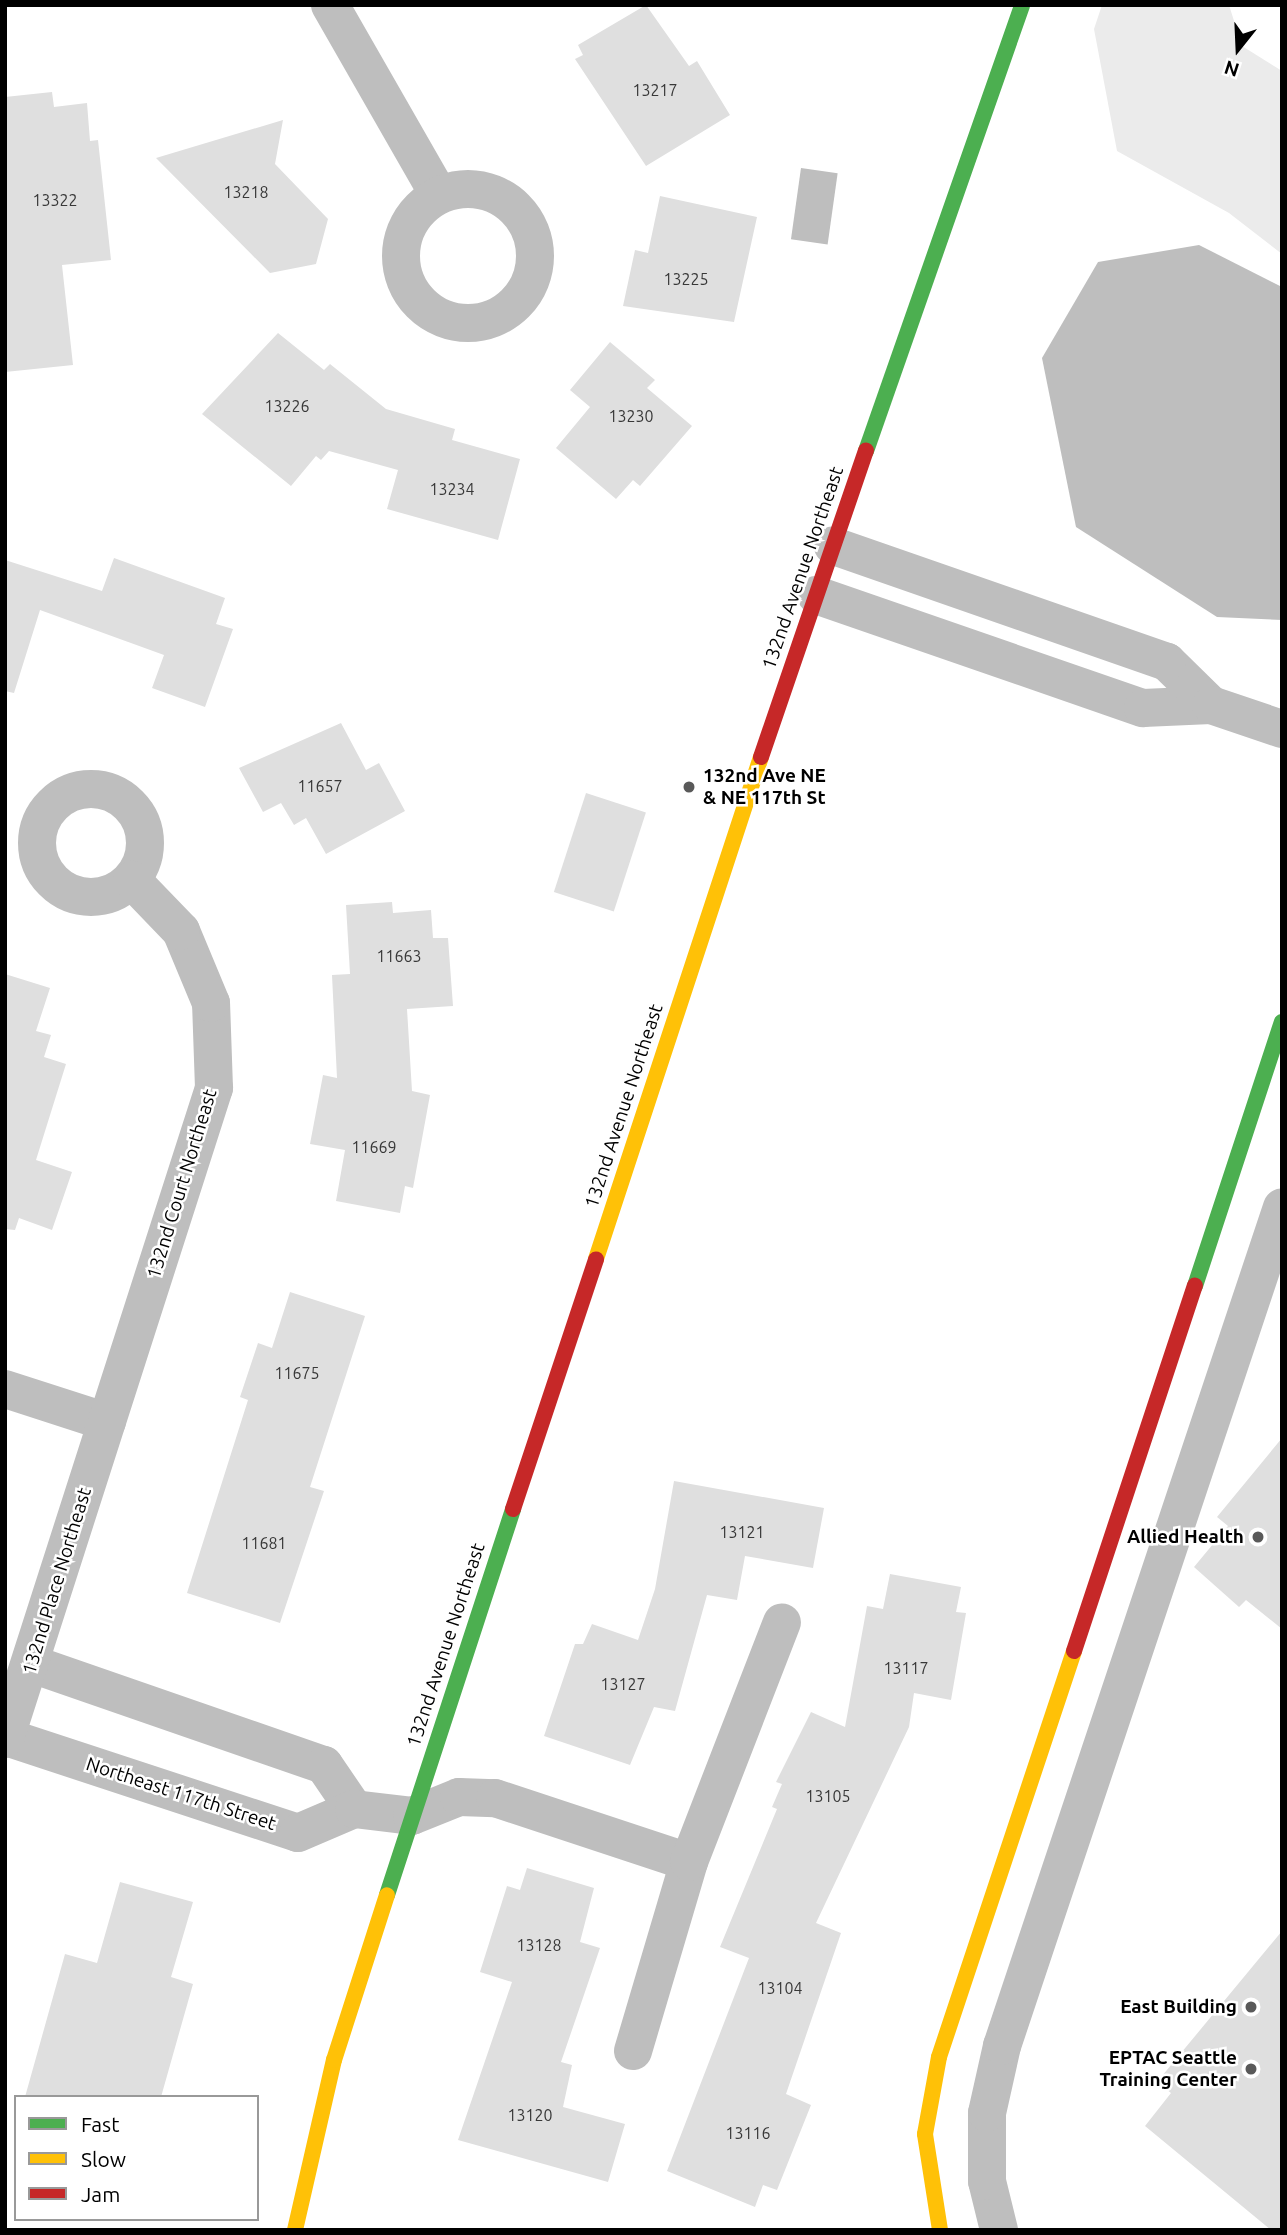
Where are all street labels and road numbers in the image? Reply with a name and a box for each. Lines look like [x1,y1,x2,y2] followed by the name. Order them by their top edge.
[758,464,848,672] street label: 132nd Avenue Northeast
[580,1001,668,1211] street label: 132nd Avenue Northeast
[142,1086,222,1282] street label: 132nd Court Northeast
[18,1485,96,1677] street label: 132nd Place Northeast
[402,1540,490,1750] street label: 132nd Avenue Northeast
[83,1753,279,1835] street label: Northeast 117th Street

